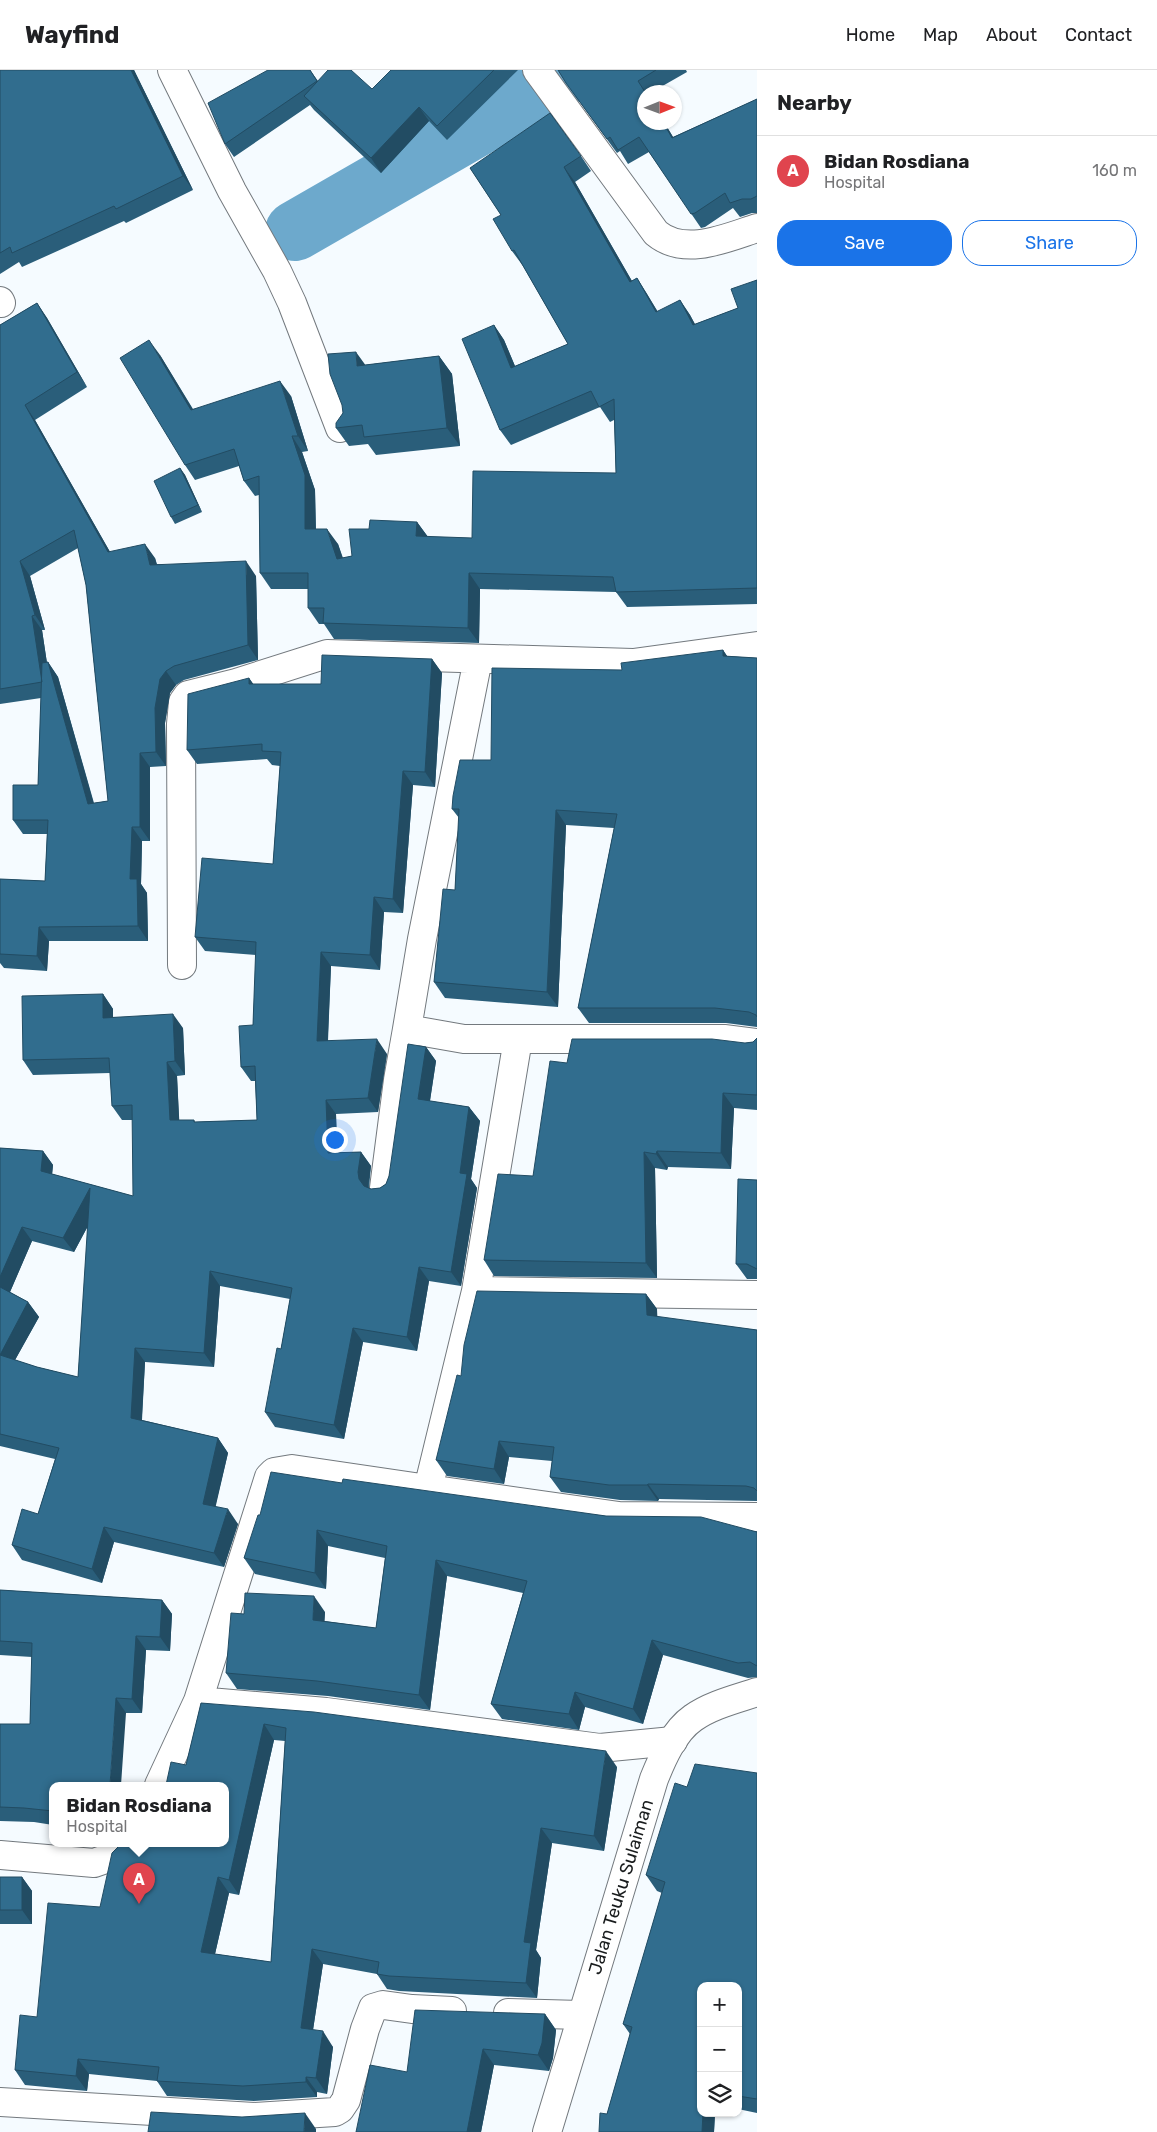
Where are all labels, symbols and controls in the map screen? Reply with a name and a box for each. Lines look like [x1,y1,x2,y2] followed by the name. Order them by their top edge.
[25,21,119,49] text: Wayfind
[846,24,895,46] text: Home
[923,24,958,46] text: Map
[986,24,1037,46] text: About
[1065,24,1132,46] text: Contact
[637,85,682,130] north arrow
[777,90,852,115] text: Nearby
[824,150,969,173] text: Bidan Rosdiana
[787,161,799,180] text: A
[1092,161,1137,180] text: 160 m
[824,173,885,192] text: Hospital
[777,220,952,266] button: Save
[962,220,1137,266] button: Share
[322,1127,348,1153] your location
[49,1782,229,1847] popup
[66,1794,212,1817] text: Bidan Rosdiana
[584,1797,658,1977] street label: Jalan Teuku Sulaiman
[66,1817,127,1836] text: Hospital
[123,1863,155,1904] pin: A
[697,1982,742,2117] map controls
[697,1982,742,2027] button: +
[697,2027,742,2072] button: −
[697,2072,742,2117] button: layers

